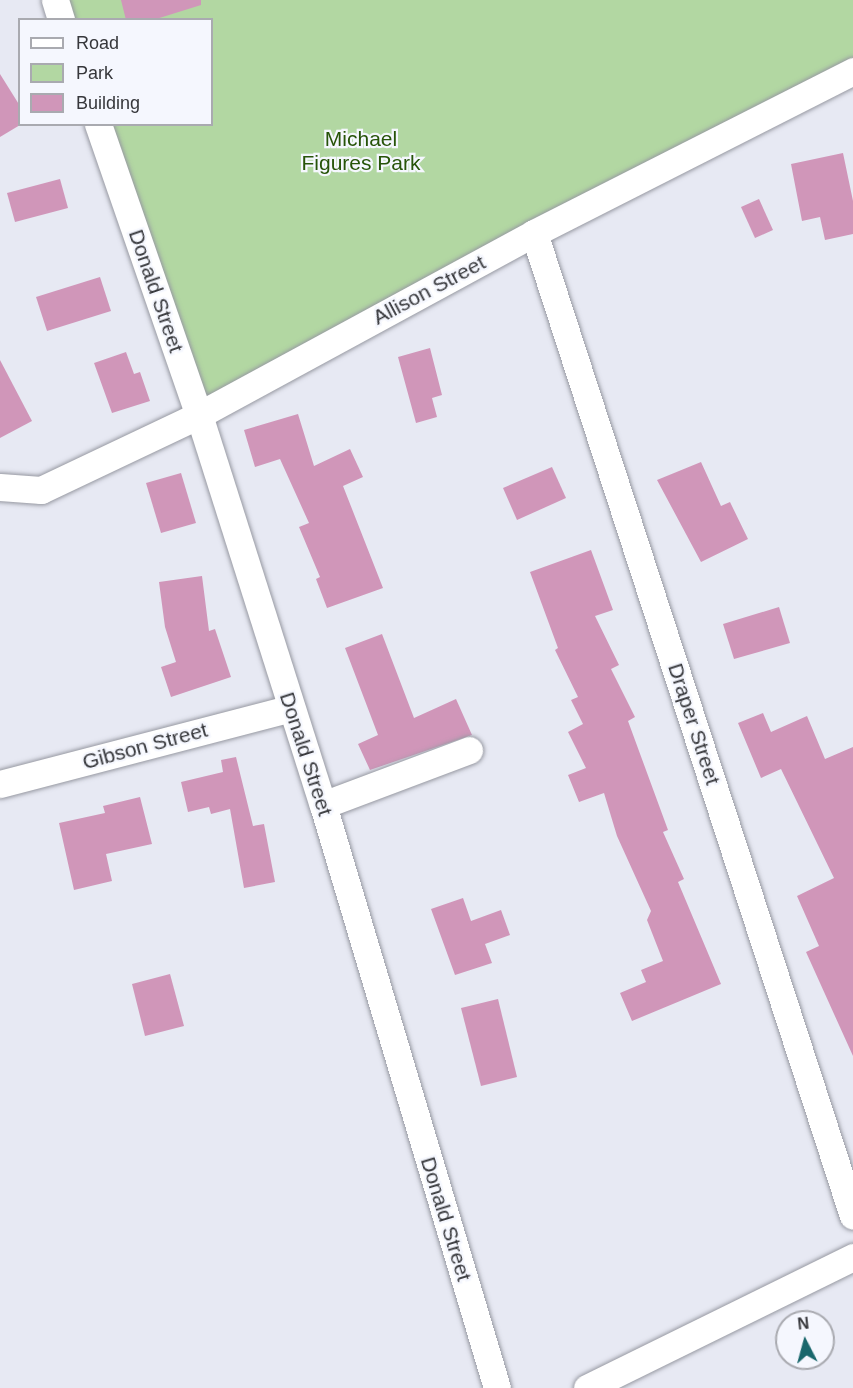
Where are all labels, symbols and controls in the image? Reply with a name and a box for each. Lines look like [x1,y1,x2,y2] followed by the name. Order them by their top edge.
[18,18,213,126] legend
[76,33,119,53] text: Road
[76,63,113,83] text: Park
[76,93,140,113] text: Building
[301,126,421,176] park label: Michael Figures Park
[123,226,189,356] street label: Donald Street
[368,250,490,330] street label: Allison Street
[663,660,725,788] street label: Draper Street
[274,689,338,819] street label: Donald Street
[80,717,210,775] street label: Gibson Street
[415,1154,477,1284] street label: Donald Street
[775,1310,835,1370] north arrow
[797,1315,810,1333] text: N

